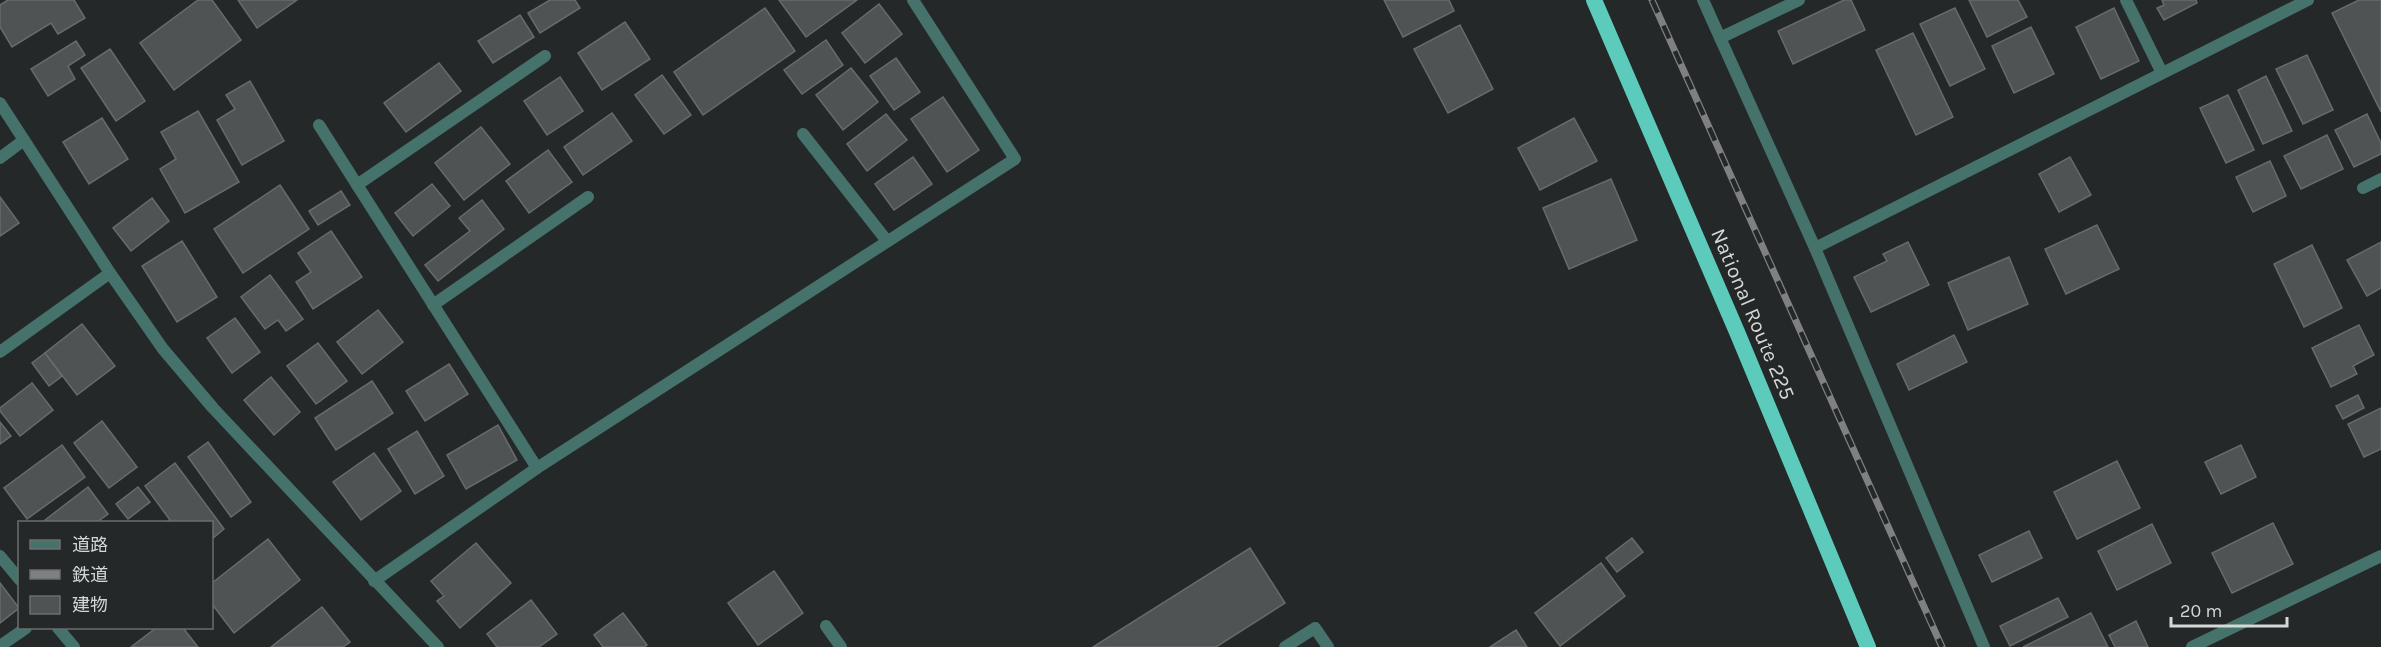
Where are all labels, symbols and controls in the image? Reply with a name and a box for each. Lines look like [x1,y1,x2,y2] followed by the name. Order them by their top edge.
[1706,225,1800,403] street label: National Route 225
[18,521,213,629] legend
[72,534,108,556] text: 道路
[72,564,108,586] text: 鉄道
[2171,590,2286,628] scale bar
[72,594,108,616] text: 建物
[2180,600,2222,622] text: 20 m

